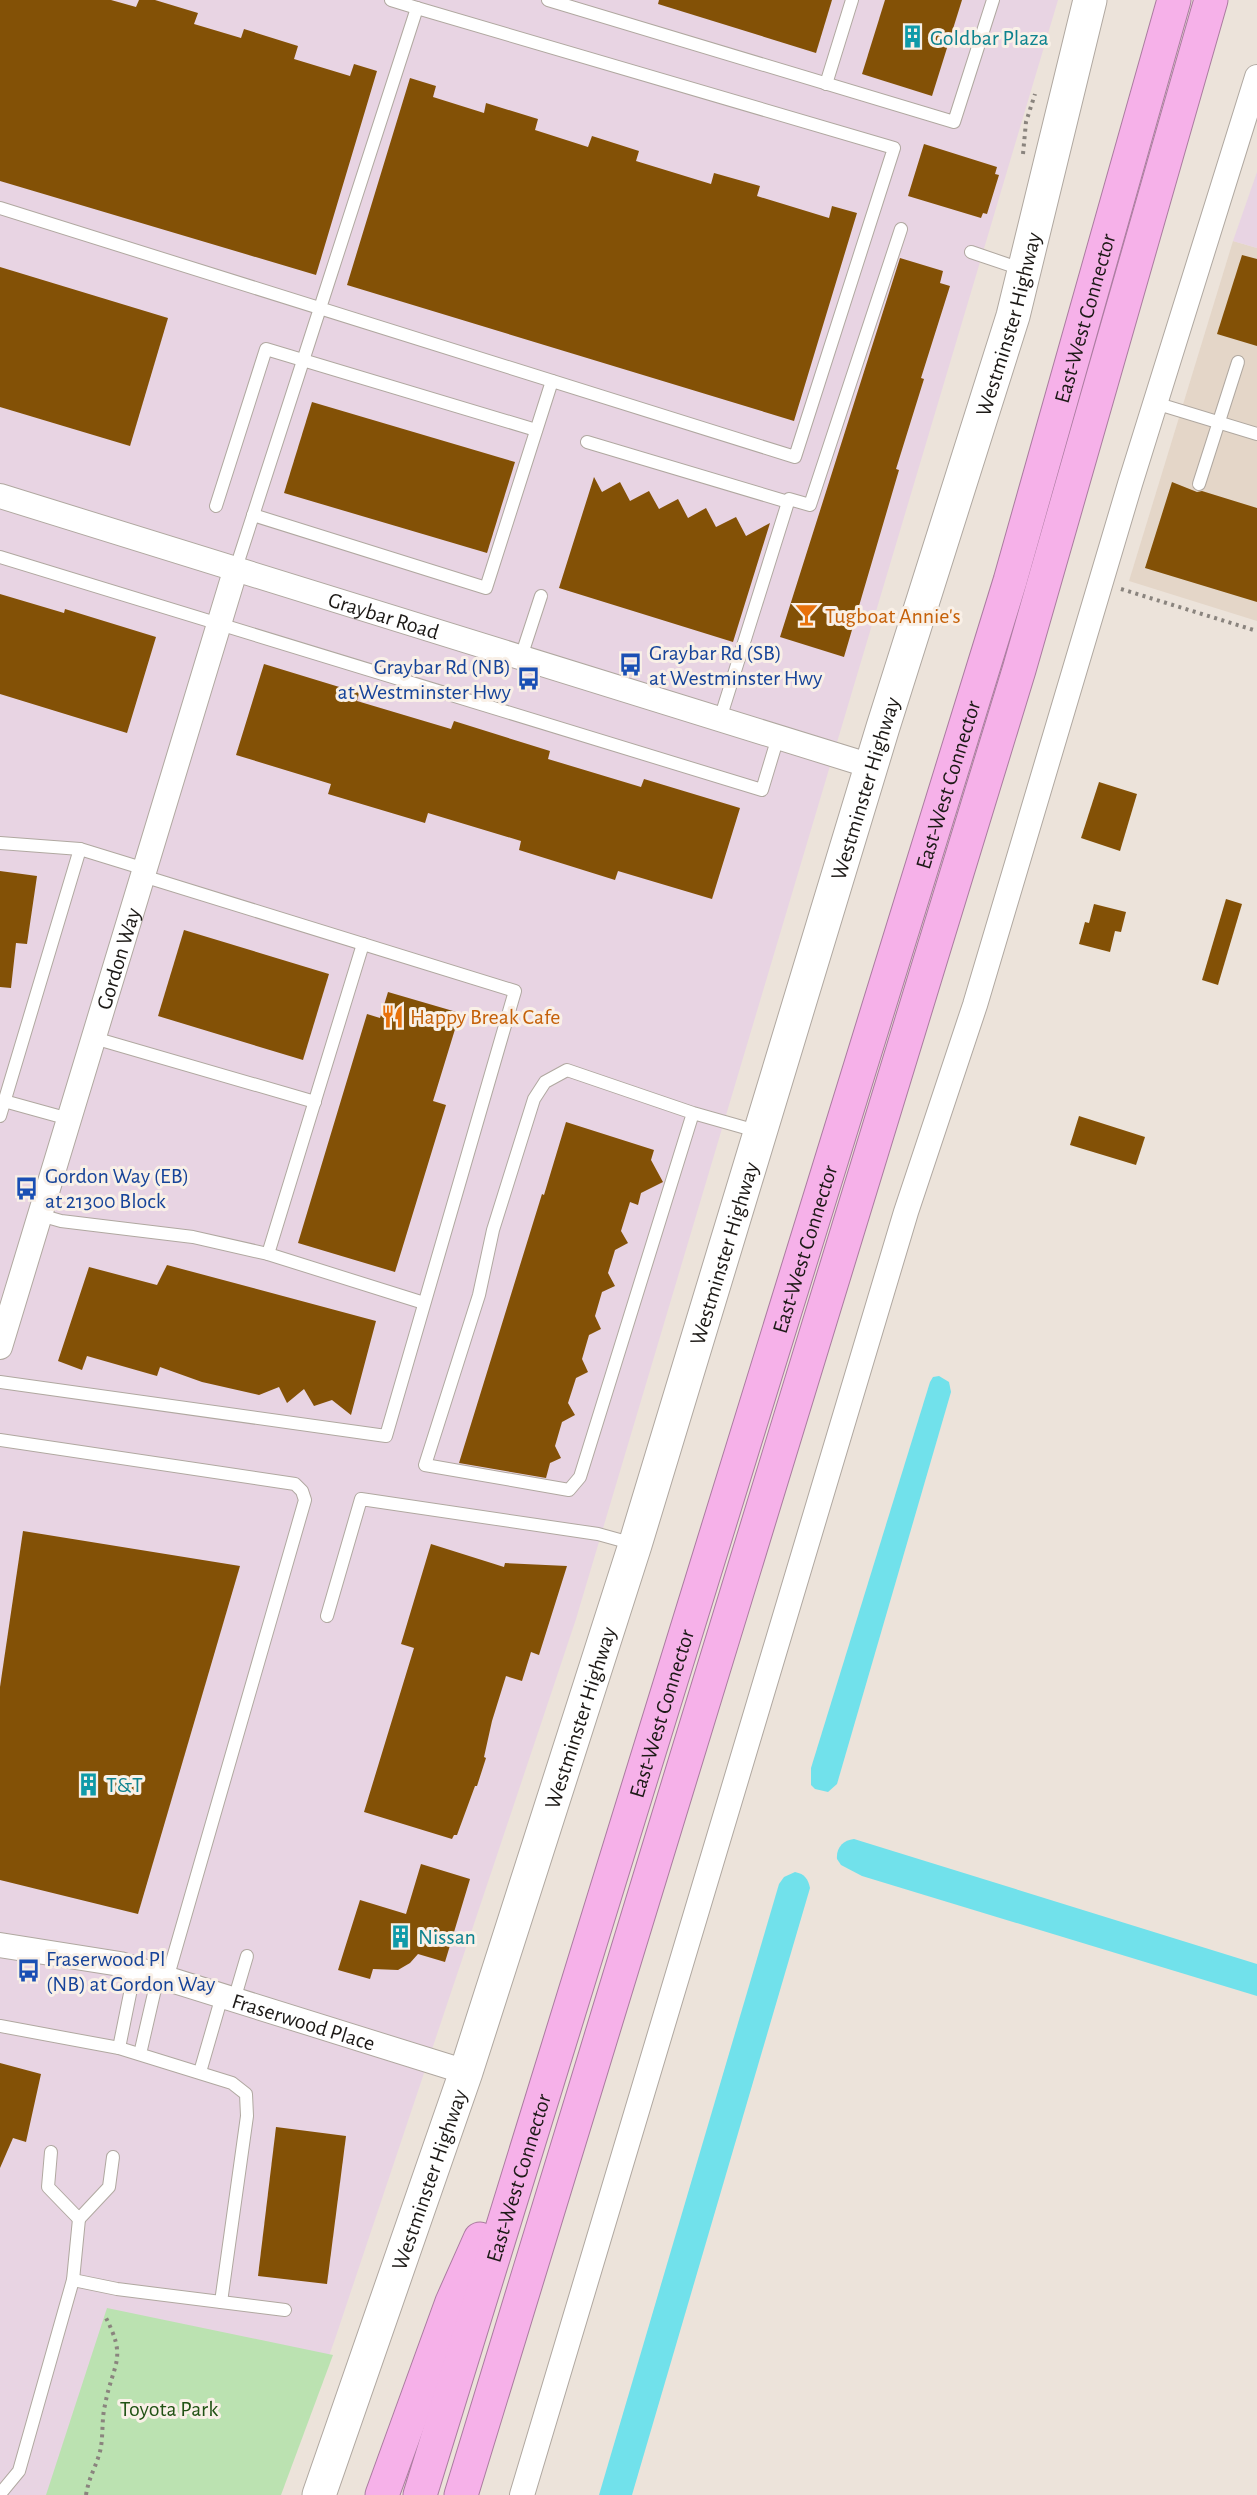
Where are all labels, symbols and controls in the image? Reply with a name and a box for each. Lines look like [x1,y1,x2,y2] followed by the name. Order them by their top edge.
[899,24,925,50] building icon: Goldbar Plaza
[930,27,1049,49] place label: Goldbar Plaza
[972,230,1045,419] street label: Westminster Highway
[1051,231,1120,406] street label: East-West Connector
[326,588,442,643] street label: Graybar Road
[794,602,820,628] bar icon: Tugboat Annie's
[825,605,961,627] place label: Tugboat Annie's
[649,642,823,689] place label: Graybar Rd (SB) at Westminster Hwy
[618,652,644,678] bus stop icon: Graybar Rd (SB) at Westminster Hwy
[338,656,512,703] place label: Graybar Rd (NB) at Westminster Hwy
[516,666,542,692] bus stop icon: Graybar Rd (NB) at Westminster Hwy
[827,694,904,883] street label: Westminster Highway
[912,698,985,872] street label: East-West Connector
[93,905,145,1012] street label: Gordon Way
[379,1003,405,1029] restaurant icon: Happy Break Cafe
[410,1006,560,1028] place label: Happy Break Cafe
[686,1159,763,1348] street label: Westminster Highway
[769,1162,841,1336] street label: East-West Connector
[45,1165,189,1212] place label: Gordon Way (EB) at 21300 Block
[14,1175,40,1201] bus stop icon: Gordon Way (EB) at 21300 Block
[541,1624,620,1812] street label: Westminster Highway
[626,1627,698,1800] street label: East-West Connector
[75,1771,101,1797] building icon: T&T
[106,1774,143,1796] place label: T&T
[387,1923,413,1949] building icon: Nissan
[418,1926,476,1948] place label: Nissan
[46,1948,216,1995] place label: Fraserwood Pl (NB) at Gordon Way
[15,1958,41,1984] bus stop icon: Fraserwood Pl (NB) at Gordon Way
[229,1990,378,2055] street label: Fraserwood Place
[388,2086,471,2273] street label: Westminster Highway
[482,2091,555,2265] street label: East-West Connector
[120,2398,218,2420] park label: Toyota Park

